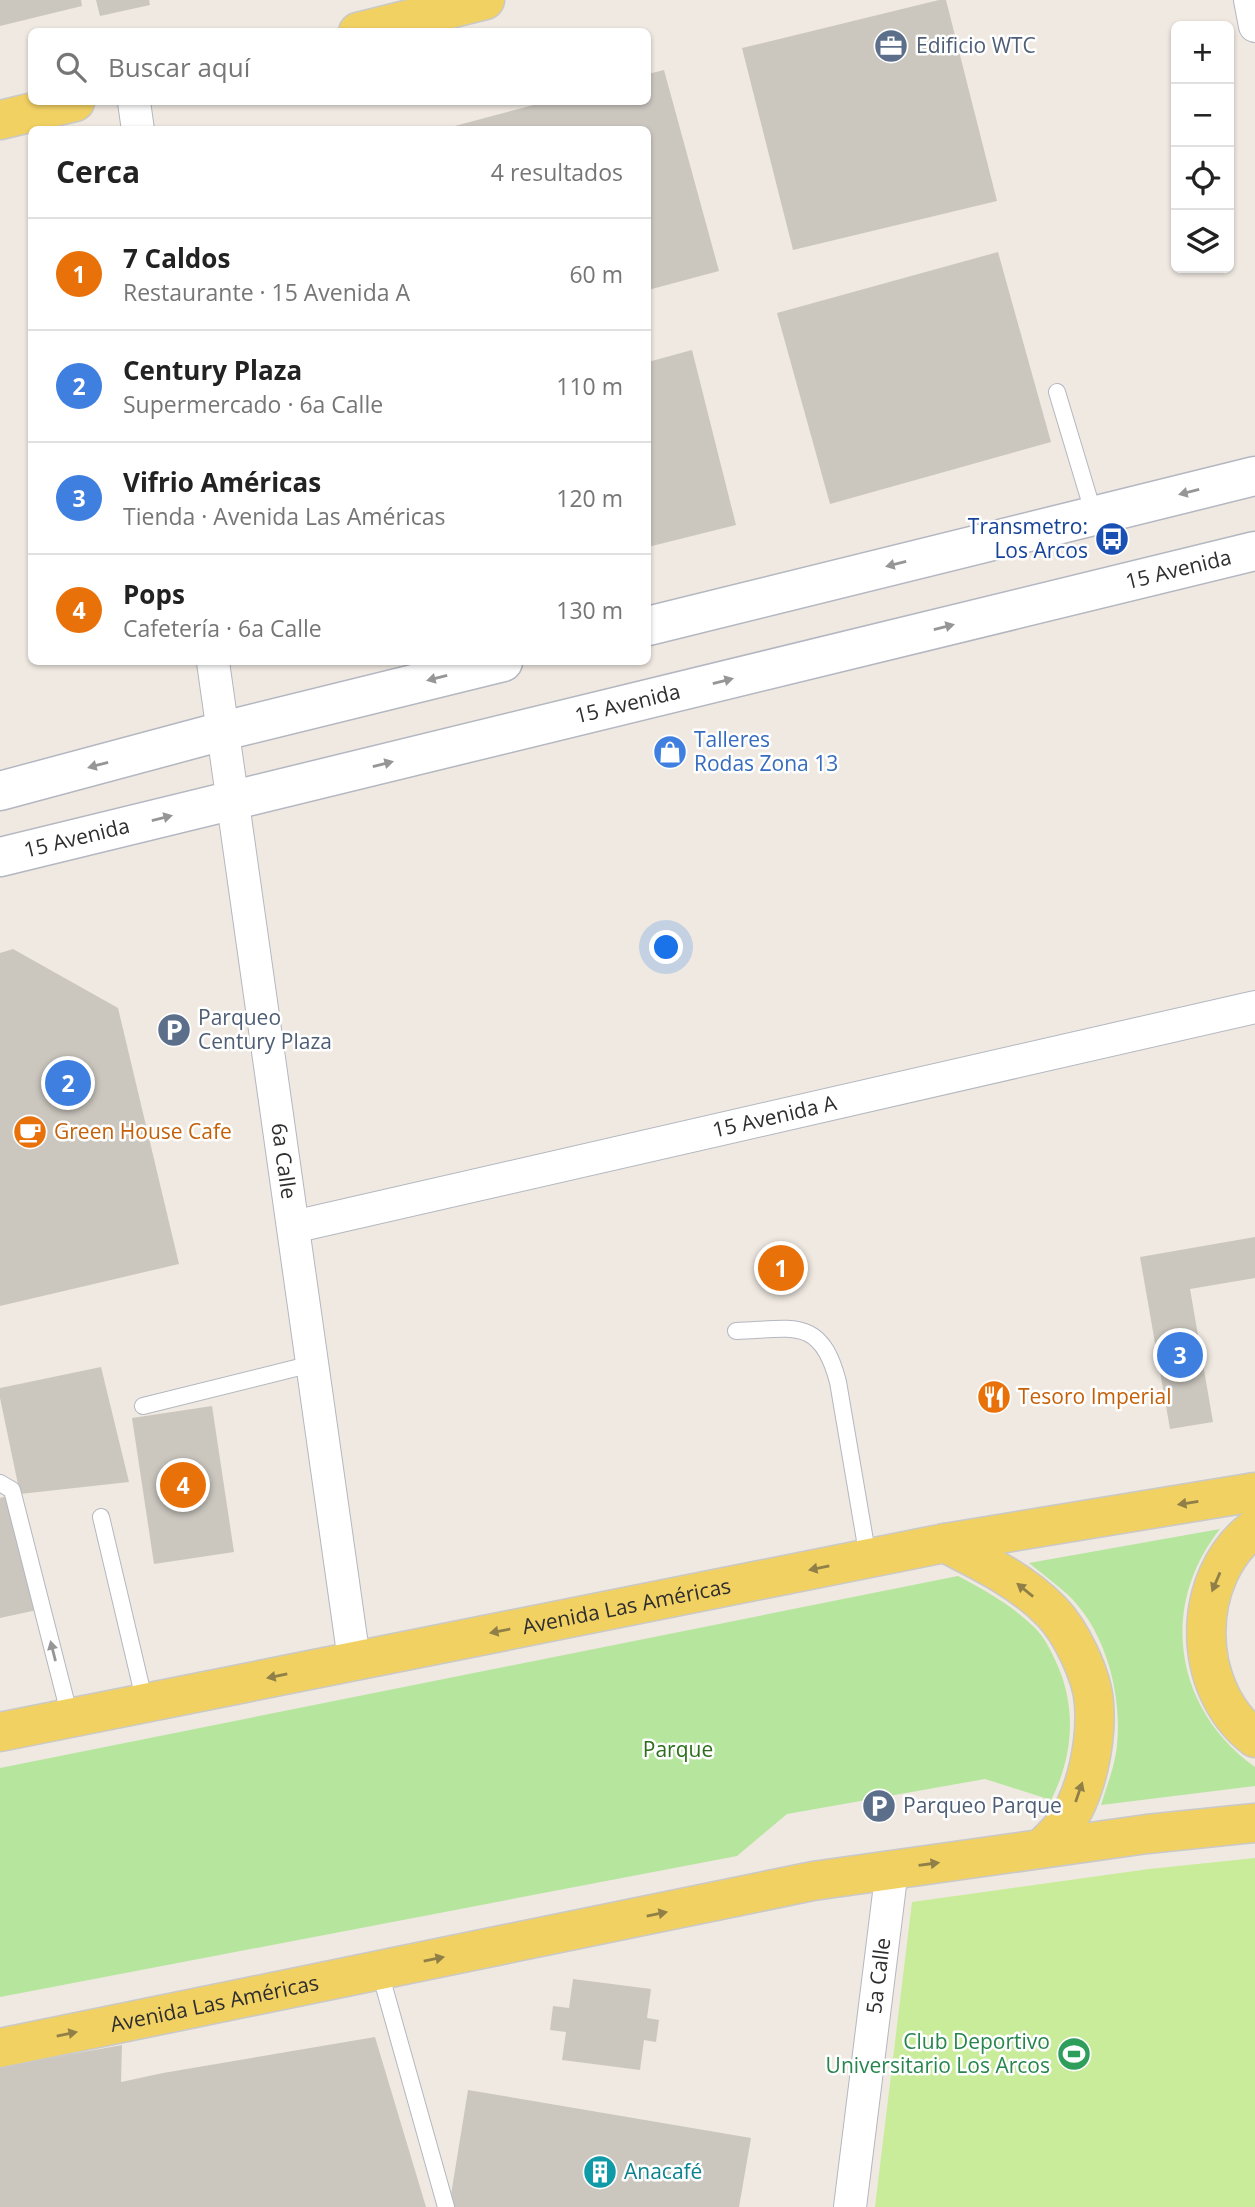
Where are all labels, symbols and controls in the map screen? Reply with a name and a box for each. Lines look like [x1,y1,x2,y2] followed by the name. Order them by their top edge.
[1171,21,1234,273] map controls
[1171,21,1234,84] button: +
[872,27,910,65] office icon: Edificio WTC
[28,28,651,105] search box
[916,31,1036,59] place label: Edificio WTC
[52,48,90,86] icon: search
[108,49,250,85] text: Buscar aquí
[1171,84,1234,147] button: −
[1171,147,1234,210] button: locate
[56,151,140,192] text: Cerca
[491,156,623,188] text: 4 resultados
[1171,210,1234,273] button: layers
[123,240,230,276] text: 7 Caldos
[72,258,86,290] text: 1
[569,258,623,290] text: 60 m
[123,276,410,308] text: Restaurante · 15 Avenida A
[123,352,302,388] text: Century Plaza
[72,370,86,402] text: 2
[556,370,623,402] text: 110 m
[123,388,383,420] text: Supermercado · 6a Calle
[123,464,321,500] text: Vifrio Américas
[72,482,86,514] text: 3
[556,482,623,514] text: 120 m
[1178,487,1200,498] one-way arrow
[123,500,445,532] text: Tienda · Avenida Las Américas
[968,512,1088,564] place label: Transmetro: Los Arcos
[1093,520,1131,558] bus stop icon: Transmetro: Los Arcos
[1123,542,1234,595] street label: 15 Avenida
[885,559,907,570] one-way arrow
[123,576,185,612] text: Pops
[72,594,86,626] text: 4
[556,594,623,626] text: 130 m
[123,612,322,644] text: Cafetería · 6a Calle
[933,622,955,633] one-way arrow
[425,673,447,684] one-way arrow
[712,676,734,687] one-way arrow
[572,677,683,729] street label: 15 Avenida
[694,725,838,777] place label: Talleres Rodas Zona 13
[651,733,689,771] shop icon: Talleres Rodas Zona 13
[372,759,394,770] one-way arrow
[86,760,108,771] one-way arrow
[21,811,132,864] street label: 15 Avenida
[151,812,173,823] one-way arrow
[649,930,683,964] your location
[198,1003,332,1055] place label: Parqueo Century Plaza
[155,1011,193,1049] parking icon: Parqueo Century Plaza
[45,1057,91,1109] pin: 2
[710,1088,840,1144] street label: 15 Avenida A
[11,1113,49,1151] cafe icon: Green House Cafe
[54,1117,232,1145] place label: Green House Cafe
[265,1121,304,1201] street label: 6a Calle
[758,1242,804,1294] pin: 1
[1157,1329,1203,1381] pin: 3
[975,1378,1013,1416] restaurant icon: Tesoro Imperial
[1018,1382,1171,1410] place label: Tesoro Imperial
[160,1459,206,1511] pin: 4
[1177,1498,1199,1509] one-way arrow
[808,1562,830,1573] one-way arrow
[520,1571,733,1640] street label: Avenida Las Américas
[1210,1572,1222,1592] one-way arrow
[1017,1583,1035,1598] one-way arrow
[489,1626,511,1637] one-way arrow
[47,1640,58,1662] one-way arrow
[266,1670,288,1681] one-way arrow
[643,1735,713,1763] park label: Parque
[1074,1782,1085,1803] one-way arrow
[860,1787,898,1825] parking icon: Parqueo Parque
[903,1791,1062,1819] place label: Parqueo Parque
[918,1858,940,1869] one-way arrow
[646,1908,668,1919] one-way arrow
[859,1936,896,2015] street label: 5a Calle
[423,1953,445,1964] one-way arrow
[108,1968,321,2038] street label: Avenida Las Américas
[826,2027,1050,2079] place label: Club Deportivo Universitario Los Arcos
[56,2028,78,2039] one-way arrow
[1055,2035,1093,2073] sports icon: Club Deportivo Universitario Los Arcos
[581,2153,619,2191] building icon: Anacafé
[624,2157,702,2185] place label: Anacafé

